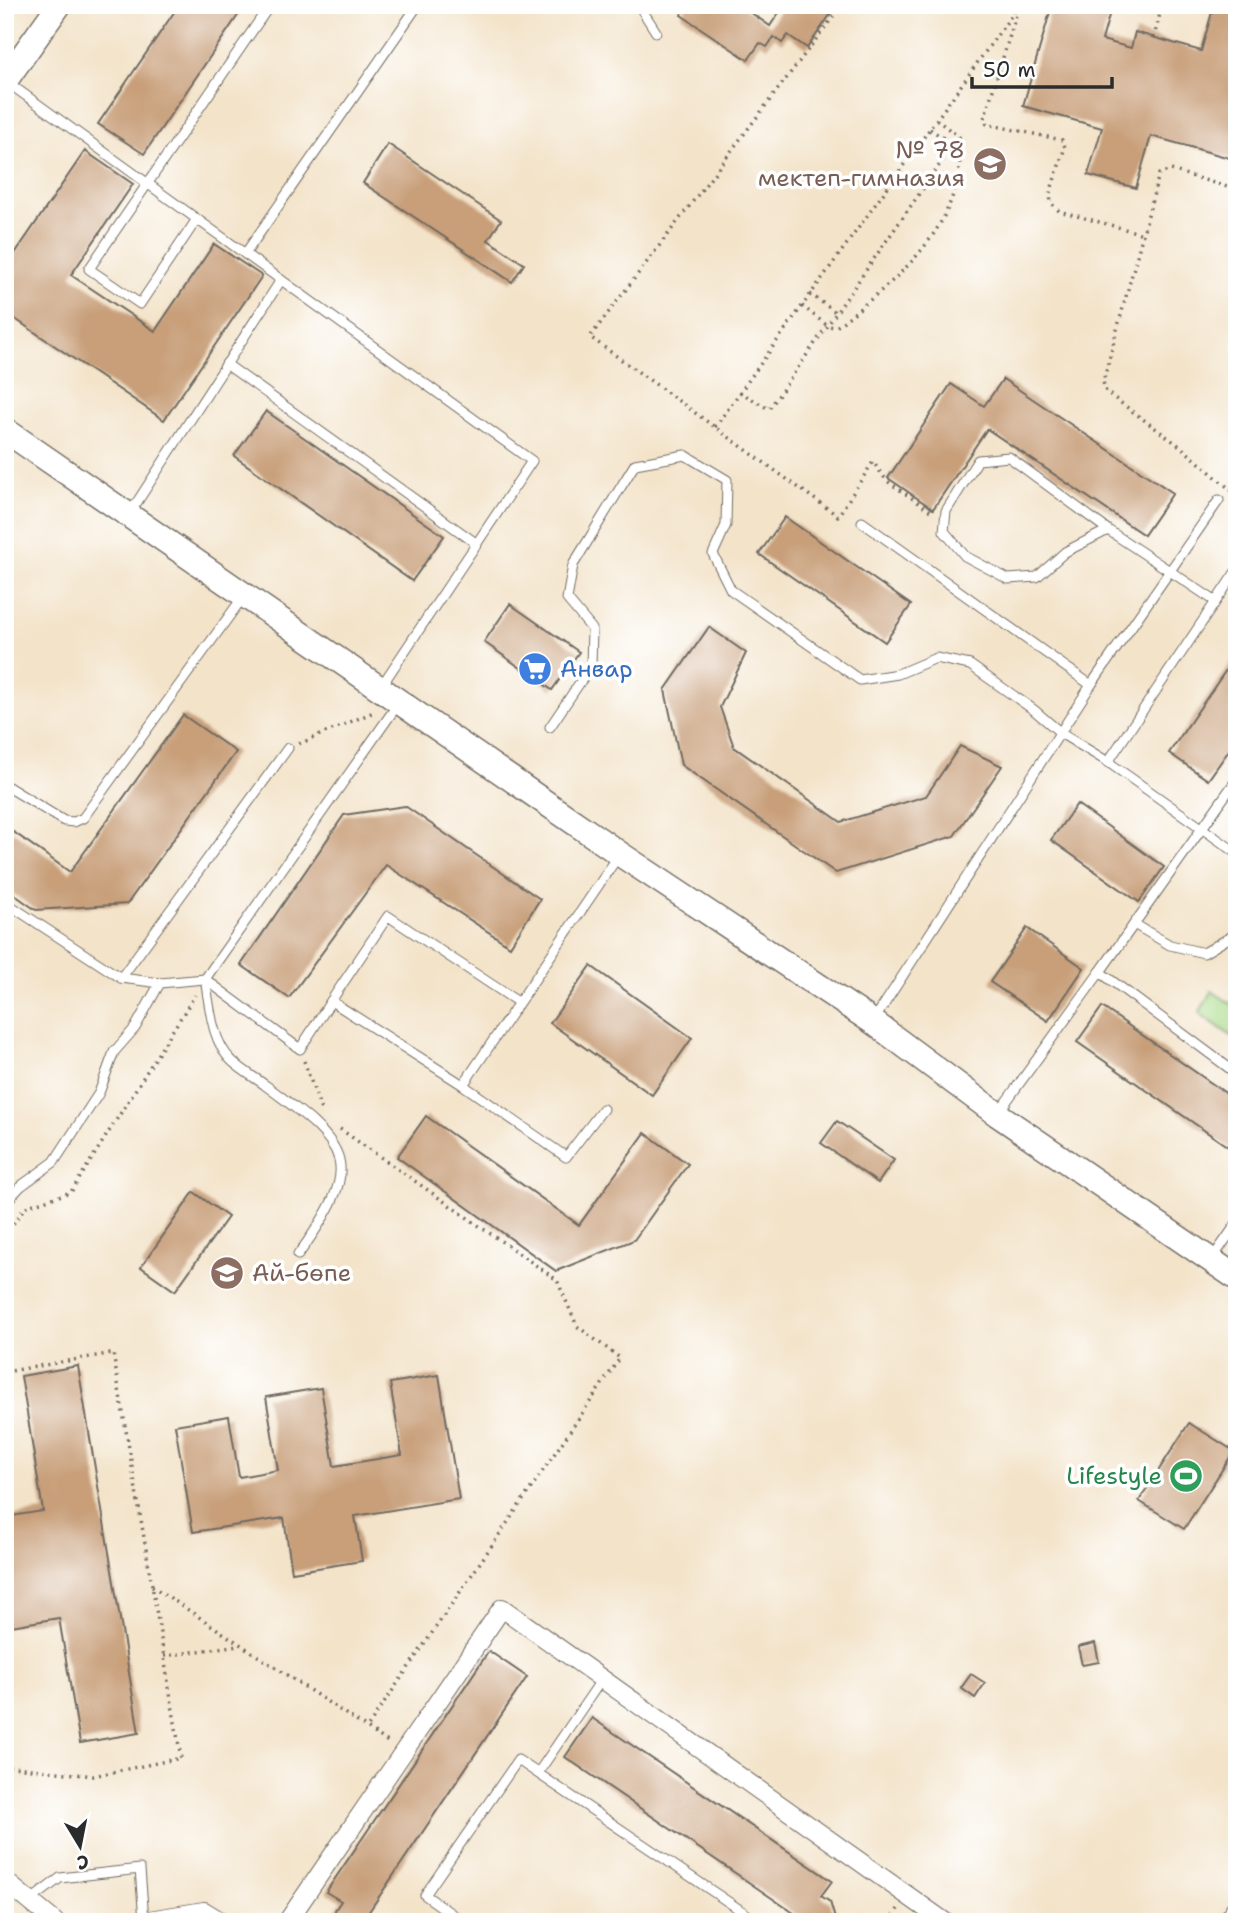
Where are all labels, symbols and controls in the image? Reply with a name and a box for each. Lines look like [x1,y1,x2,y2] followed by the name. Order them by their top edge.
[972,46,1112,90] scale bar
[983,56,1036,84] text: 50 m
[758,134,965,194] place label: № 78 мектеп-гимназия
[971,145,1009,183] school or university icon: № 78 мектеп-гимназия
[516,650,554,688] supermarket icon: Анвар
[560,653,633,685] place label: Анвар
[208,1254,246,1292] school or university icon: Ай-бөпе
[252,1257,351,1289] place label: Ай-бөпе
[1167,1457,1205,1495] sports icon: Lifestyle
[1066,1460,1162,1492] place label: Lifestyle
[46,1812,116,1882] north arrow
[75,1849,91,1876] text: С

